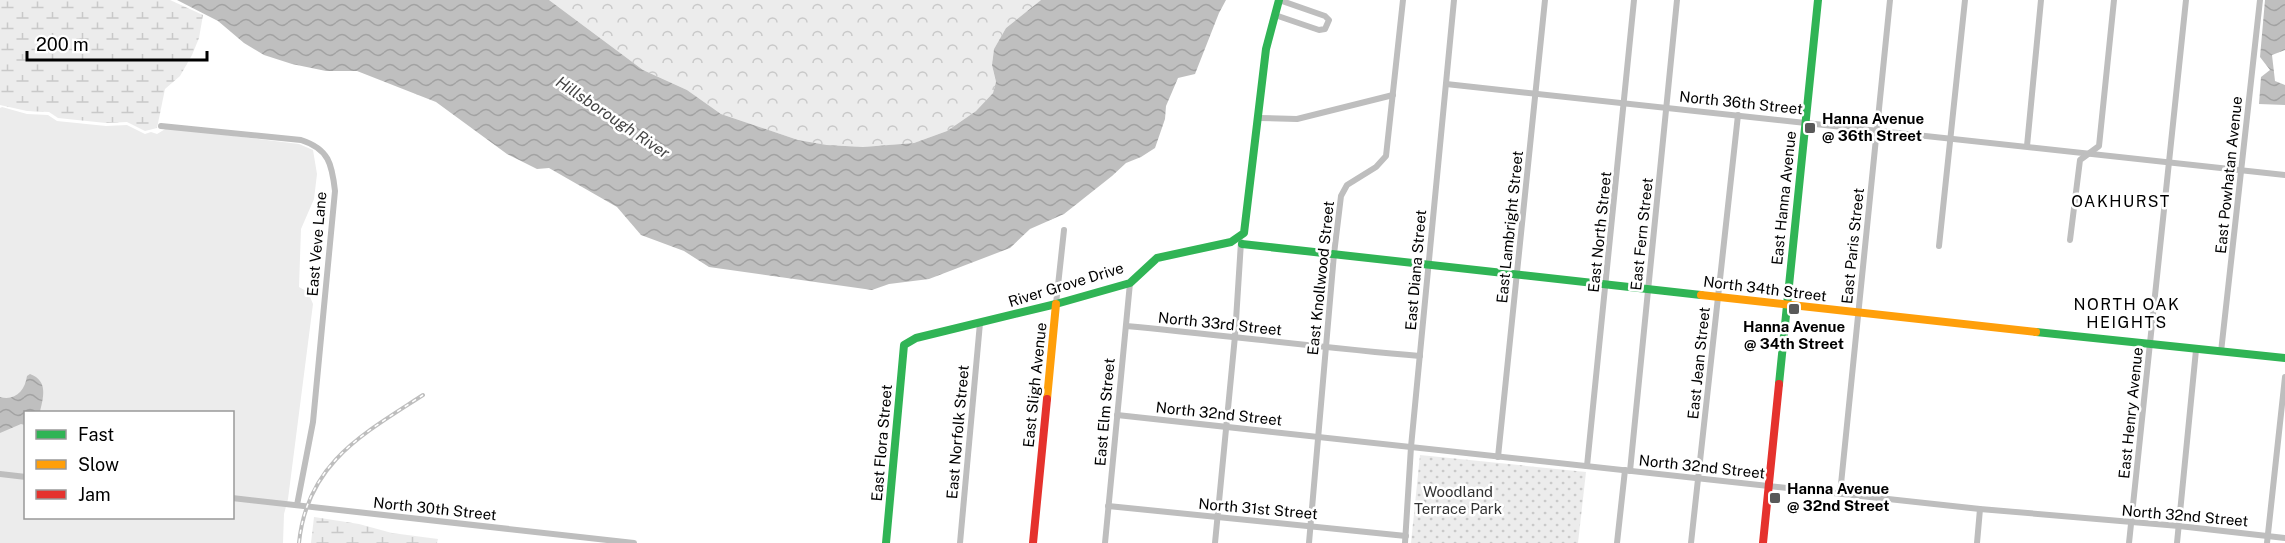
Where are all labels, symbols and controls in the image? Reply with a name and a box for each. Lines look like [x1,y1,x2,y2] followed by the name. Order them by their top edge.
[27,24,207,62] scale bar
[36,34,89,55] text: 200 m
[552,72,674,163] water label: Hillsborough River
[1678,88,1804,117] street label: North 36th Street
[2212,95,2245,255] street label: East Powhatan Avenue
[1822,110,1924,144] place label: Hanna Avenue @ 36th Street
[1803,121,1817,135] marker: Hanna Avenue @ 36th Street
[1768,130,1799,266] street label: East Hanna Avenue
[1493,150,1526,304] street label: East Lambright Street
[1585,170,1614,293] street label: East North Street
[1627,176,1656,291] street label: East Fern Street
[1838,187,1867,305] street label: East Paris Street
[303,191,330,297] street label: East Veve Lane
[2071,192,2171,211] district label: OAKHURST
[1304,200,1337,356] street label: East Knollwood Street
[1402,209,1429,331] street label: East Diana Street
[1006,259,1126,310] street label: River Grove Drive
[1702,272,1828,305] street label: North 34th Street
[2073,295,2181,332] district label: NORTH OAK HEIGHTS
[1787,302,1801,316] marker: Hanna Avenue @ 34th Street
[1684,306,1713,420] street label: East Jean Street
[1157,309,1283,338] street label: North 33rd Street
[1743,318,1845,352] place label: Hanna Avenue @ 34th Street
[1019,322,1050,448] street label: East Sligh Avenue
[2115,346,2146,480] street label: East Henry Avenue
[1091,357,1118,467] street label: East Elm Street
[943,364,972,500] street label: East Norfolk Street
[868,384,895,502] street label: East Flora Street
[1155,398,1283,429] street label: North 32nd Street
[24,411,234,519] legend
[78,424,114,445] text: Fast
[1638,451,1766,482] street label: North 32nd Street
[78,454,119,475] text: Slow
[1787,480,1890,514] place label: Hanna Avenue @ 32nd Street
[1414,483,1502,517] park label: Woodland Terrace Park
[78,484,111,505] text: Jam
[1768,491,1782,505] marker: Hanna Avenue @ 32nd Street
[373,494,498,523] street label: North 30th Street
[1198,495,1319,522] street label: North 31st Street
[2121,502,2249,530] street label: North 32nd Street

